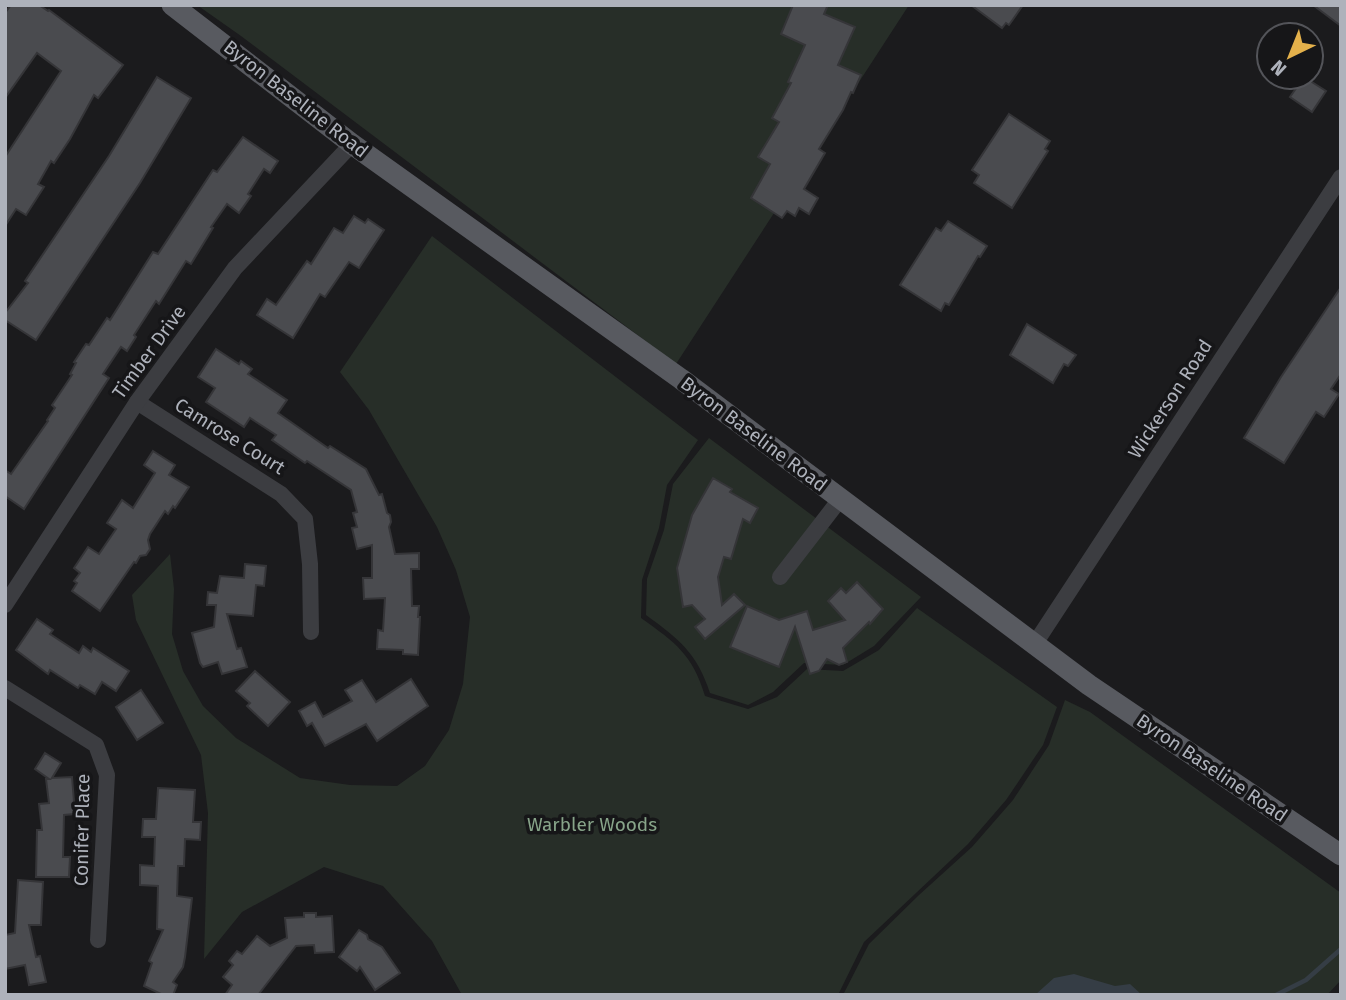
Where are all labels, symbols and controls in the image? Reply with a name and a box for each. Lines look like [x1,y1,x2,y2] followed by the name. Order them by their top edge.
[1255,21,1325,91] north arrow
[219,35,373,163] street label: Byron Baseline Road
[1266,55,1291,81] text: N
[107,301,191,403] street label: Timber Drive
[1123,335,1217,463] street label: Wickerson Road
[676,372,832,496] street label: Byron Baseline Road
[171,393,290,479] street label: Camrose Court
[1132,709,1292,827] street label: Byron Baseline Road
[70,774,94,886] street label: Conifer Place
[527,813,657,836] park label: Warbler Woods

